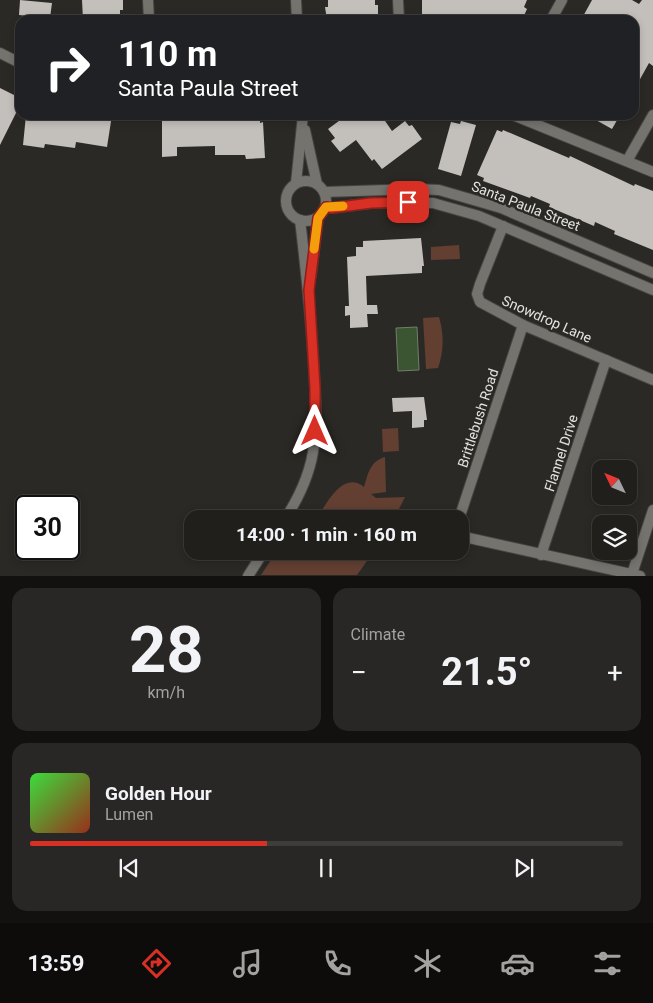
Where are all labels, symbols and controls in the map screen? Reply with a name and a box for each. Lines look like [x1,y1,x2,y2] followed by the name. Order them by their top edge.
[118,34,217,75] text: 110 m
[35,35,100,100] icon: right
[118,76,298,101] text: Santa Paula Street
[470,178,583,234] street label: Santa Paula Street
[387,181,429,223] pin
[394,188,422,216] icon: arrive
[500,292,594,346] street label: Snowdrop Lane
[454,367,502,469] street label: Brittlebush Road
[288,404,340,456] position arrow
[541,412,581,494] street label: Flannel Drive
[592,460,638,505] north arrow
[592,460,637,560] map controls
[15,495,80,560] speed limit sign: 30
[592,515,637,560] button: layers
[236,523,417,546] text: 14:00 · 1 min · 160 m
[129,612,204,688] text: 28
[351,625,405,644] text: Climate
[441,650,532,694] text: 21.5°
[351,656,367,689] text: −
[607,656,623,689] text: +
[147,683,185,702] text: km/h
[105,782,212,805] text: Golden Hour
[105,805,153,824] text: Lumen
[115,854,143,882] icon: previous
[312,854,340,882] icon: pause
[510,854,538,882] icon: next
[139,946,174,981] icon: directions
[230,946,265,981] icon: music
[320,946,355,981] icon: phone
[410,946,445,981] icon: climate
[500,946,535,981] icon: car
[590,946,625,981] icon: filters
[28,951,84,976] text: 13:59

